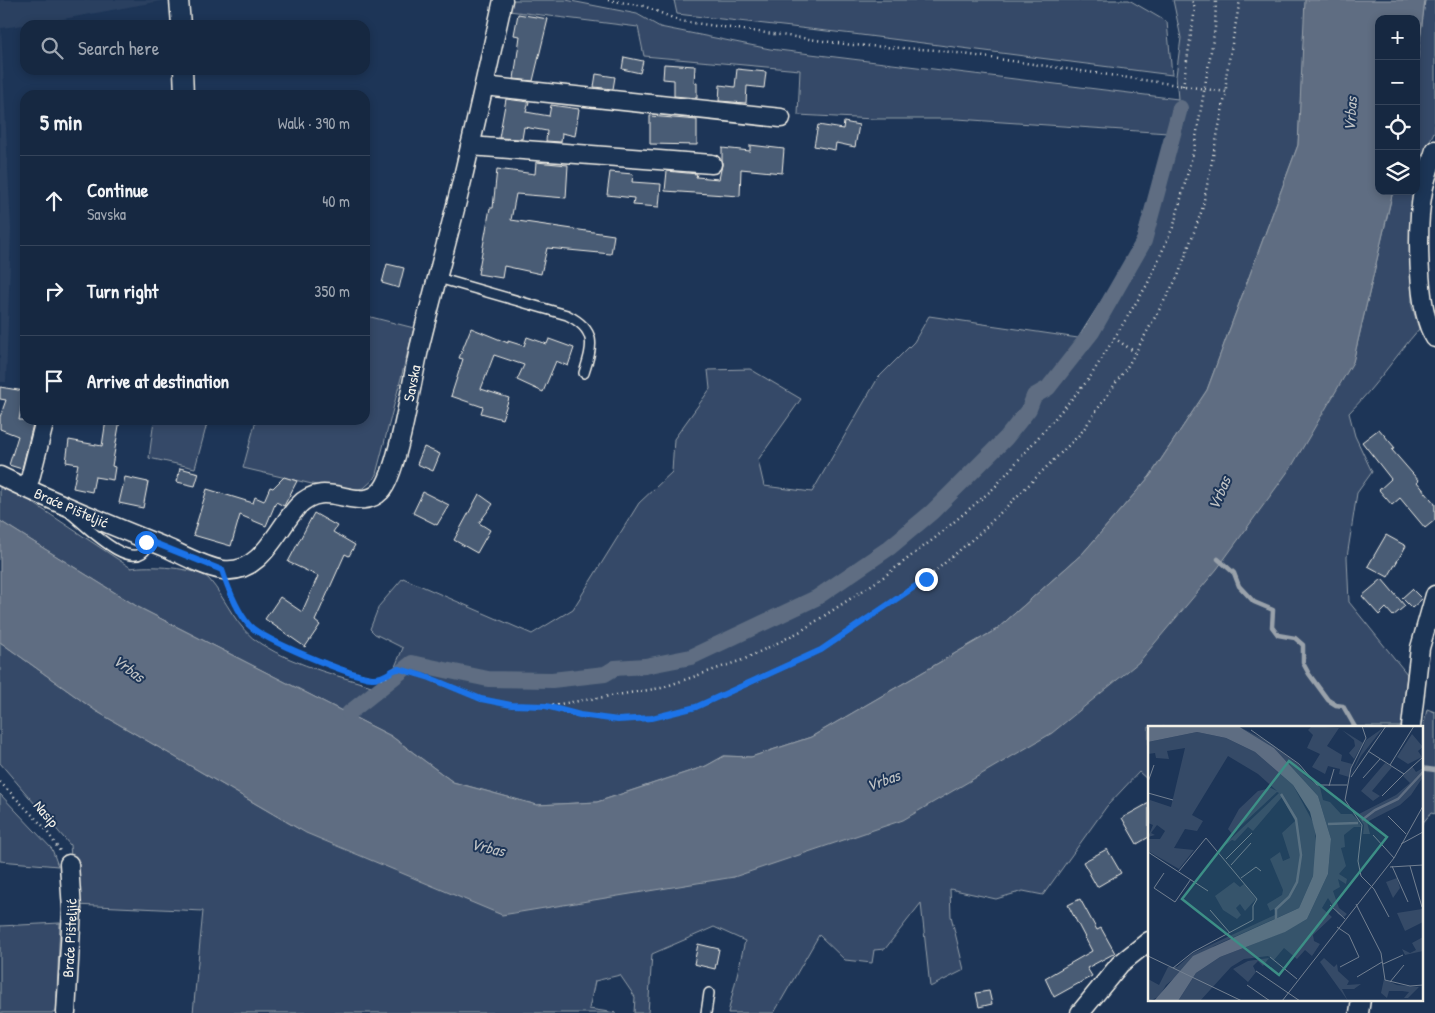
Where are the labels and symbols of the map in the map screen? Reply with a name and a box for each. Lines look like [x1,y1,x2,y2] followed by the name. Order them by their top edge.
[1338,94,1362,132] water label: Vrbas
[398,363,425,403] street label: Savska
[1202,471,1237,513] water label: Vrbas
[31,482,112,533] street label: Braće Pišteljić
[135,531,158,554] route start
[915,568,938,591] route end
[109,649,151,688] water label: Vrbas
[1148,726,1422,1000] inset map
[863,763,905,796] water label: Vrbas
[29,796,64,832] street label: Nasip
[469,832,509,862] water label: Vrbas
[57,898,82,978] street label: Braće Pišteljić

